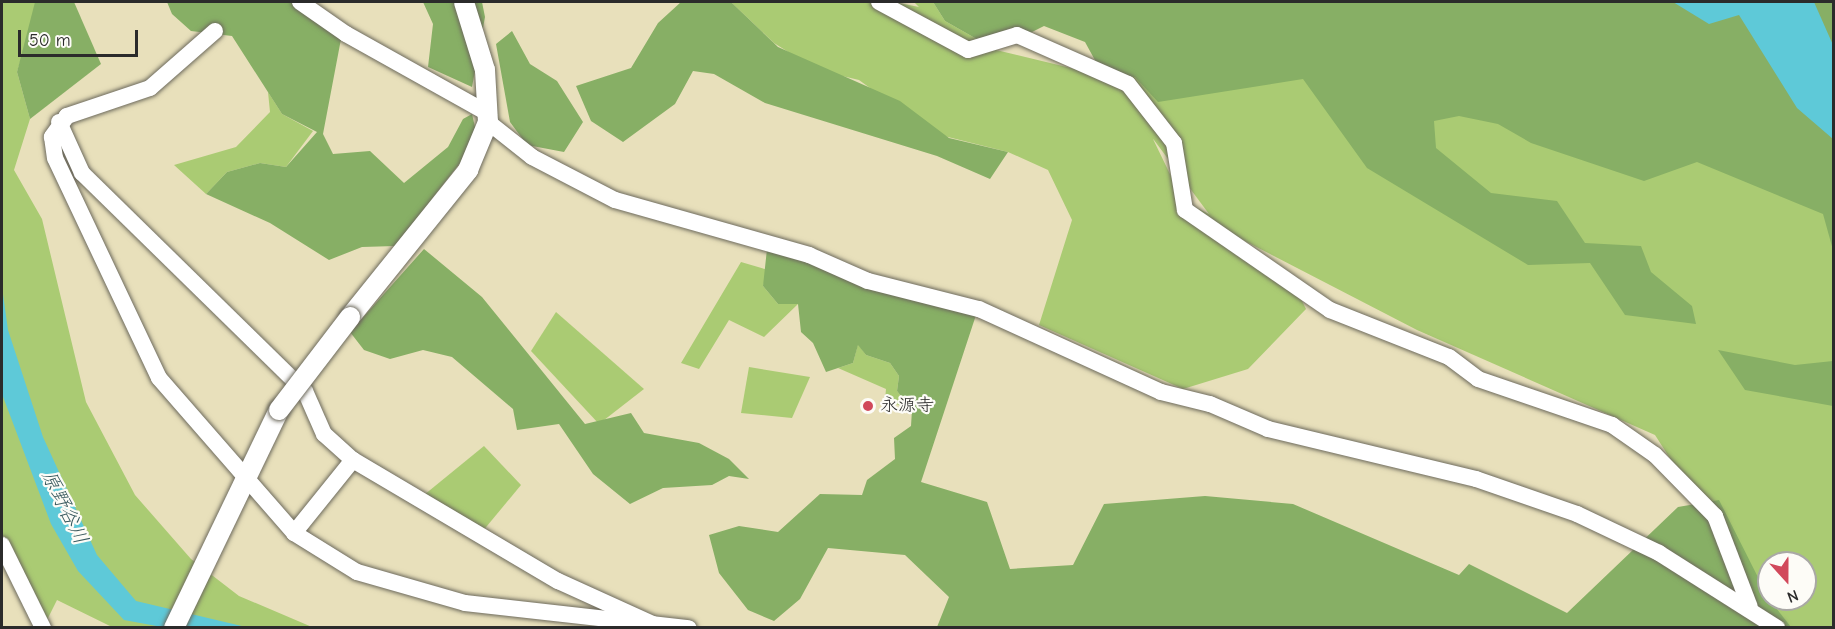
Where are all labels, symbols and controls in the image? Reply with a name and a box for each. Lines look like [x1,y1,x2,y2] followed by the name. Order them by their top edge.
[21,18,141,56] scale bar
[29,30,71,51] text: 50 m
[880,395,934,417] place label: 永源寺
[861,399,875,413] marker: 永源寺
[37,466,93,548] water label: 原野谷川
[1757,551,1817,611] north arrow
[1785,586,1801,606] text: N

